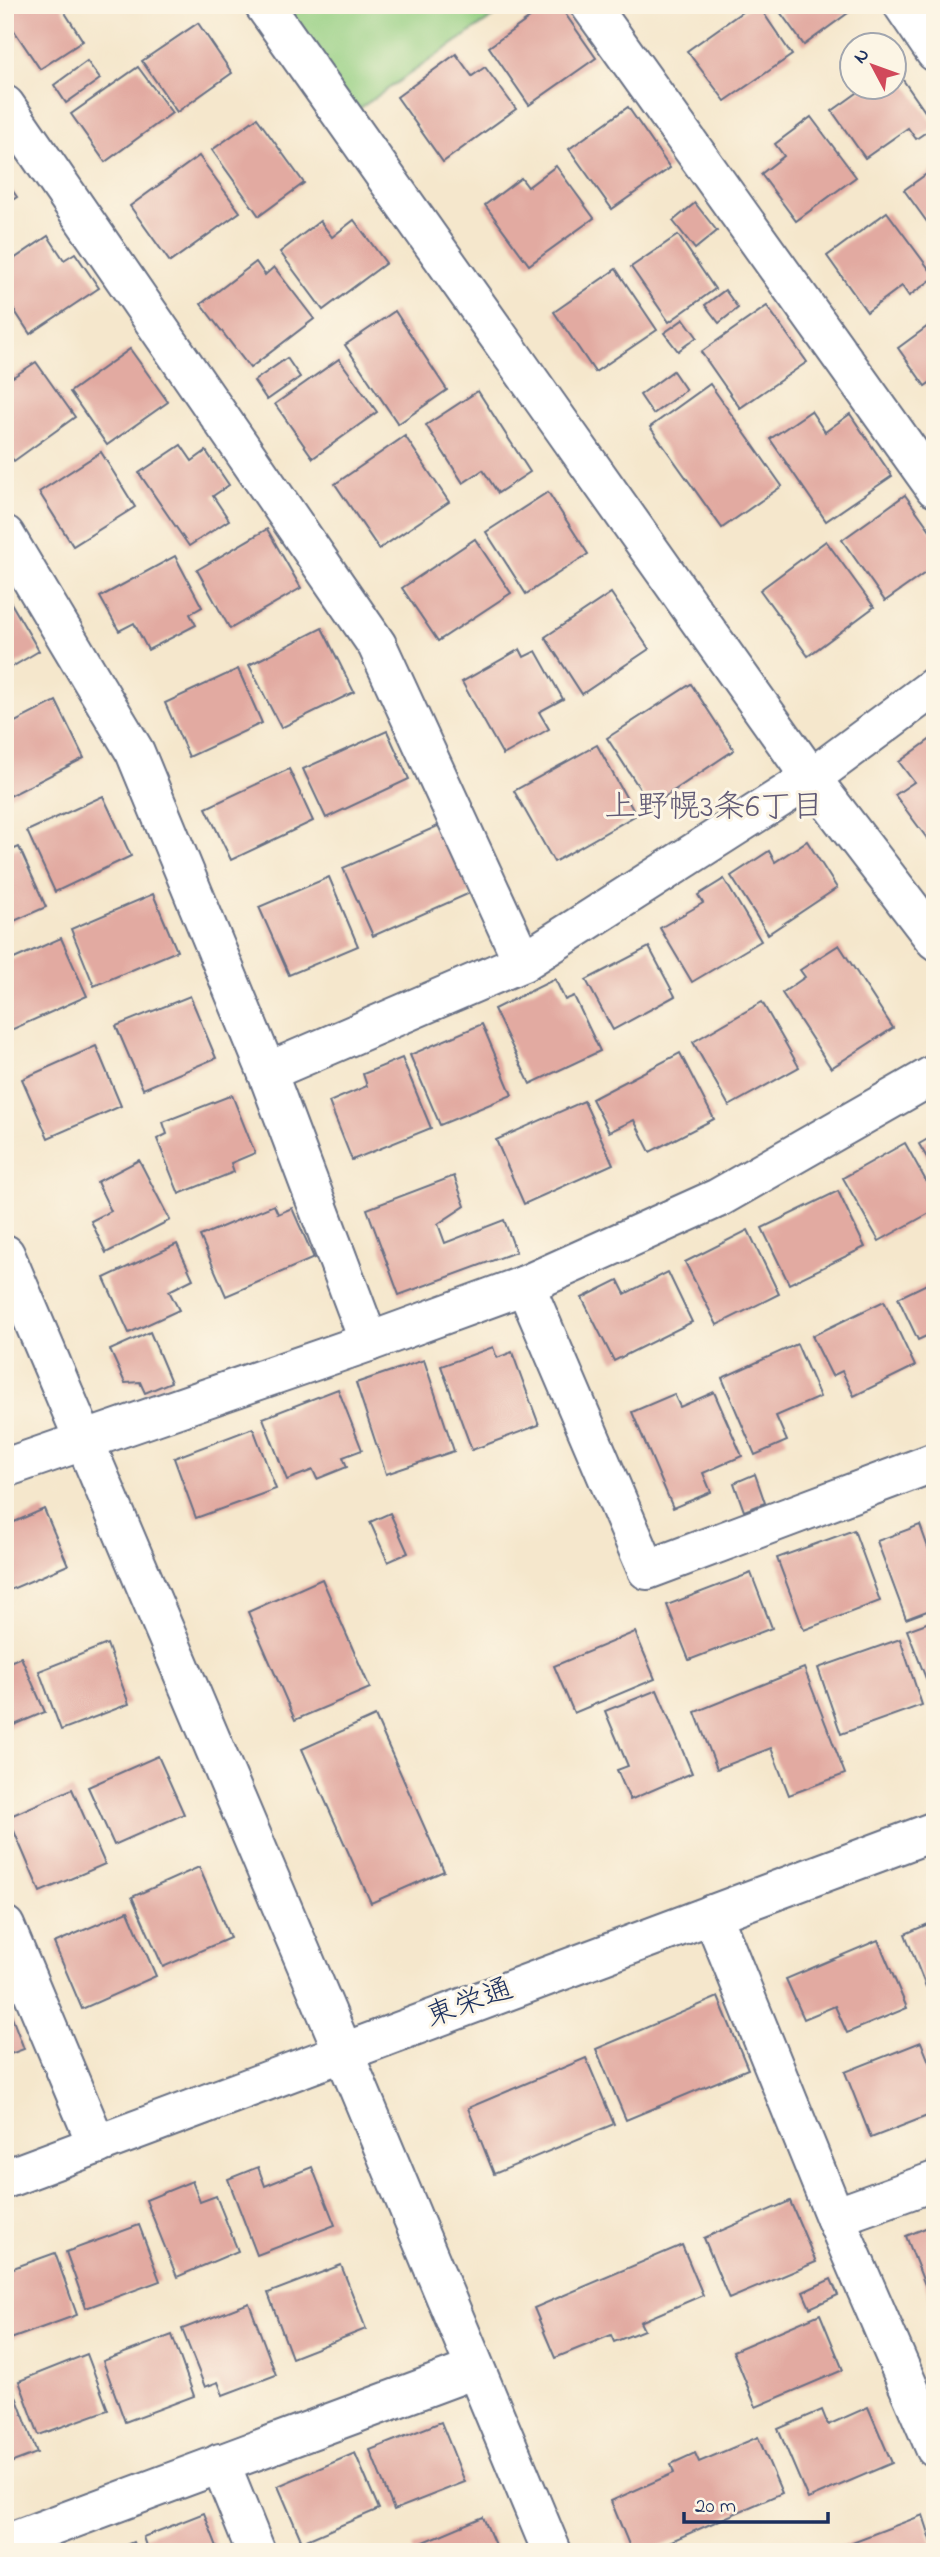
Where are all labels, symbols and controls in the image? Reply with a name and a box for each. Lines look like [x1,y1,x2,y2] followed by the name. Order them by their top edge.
[838,32,908,102] north arrow
[848,43,877,70] text: N
[604,785,824,832] district label: 上野幌3条6丁目
[420,1968,520,2040] street label: 東栄通
[684,2480,828,2524] scale bar
[695,2492,736,2522] text: 20 m

